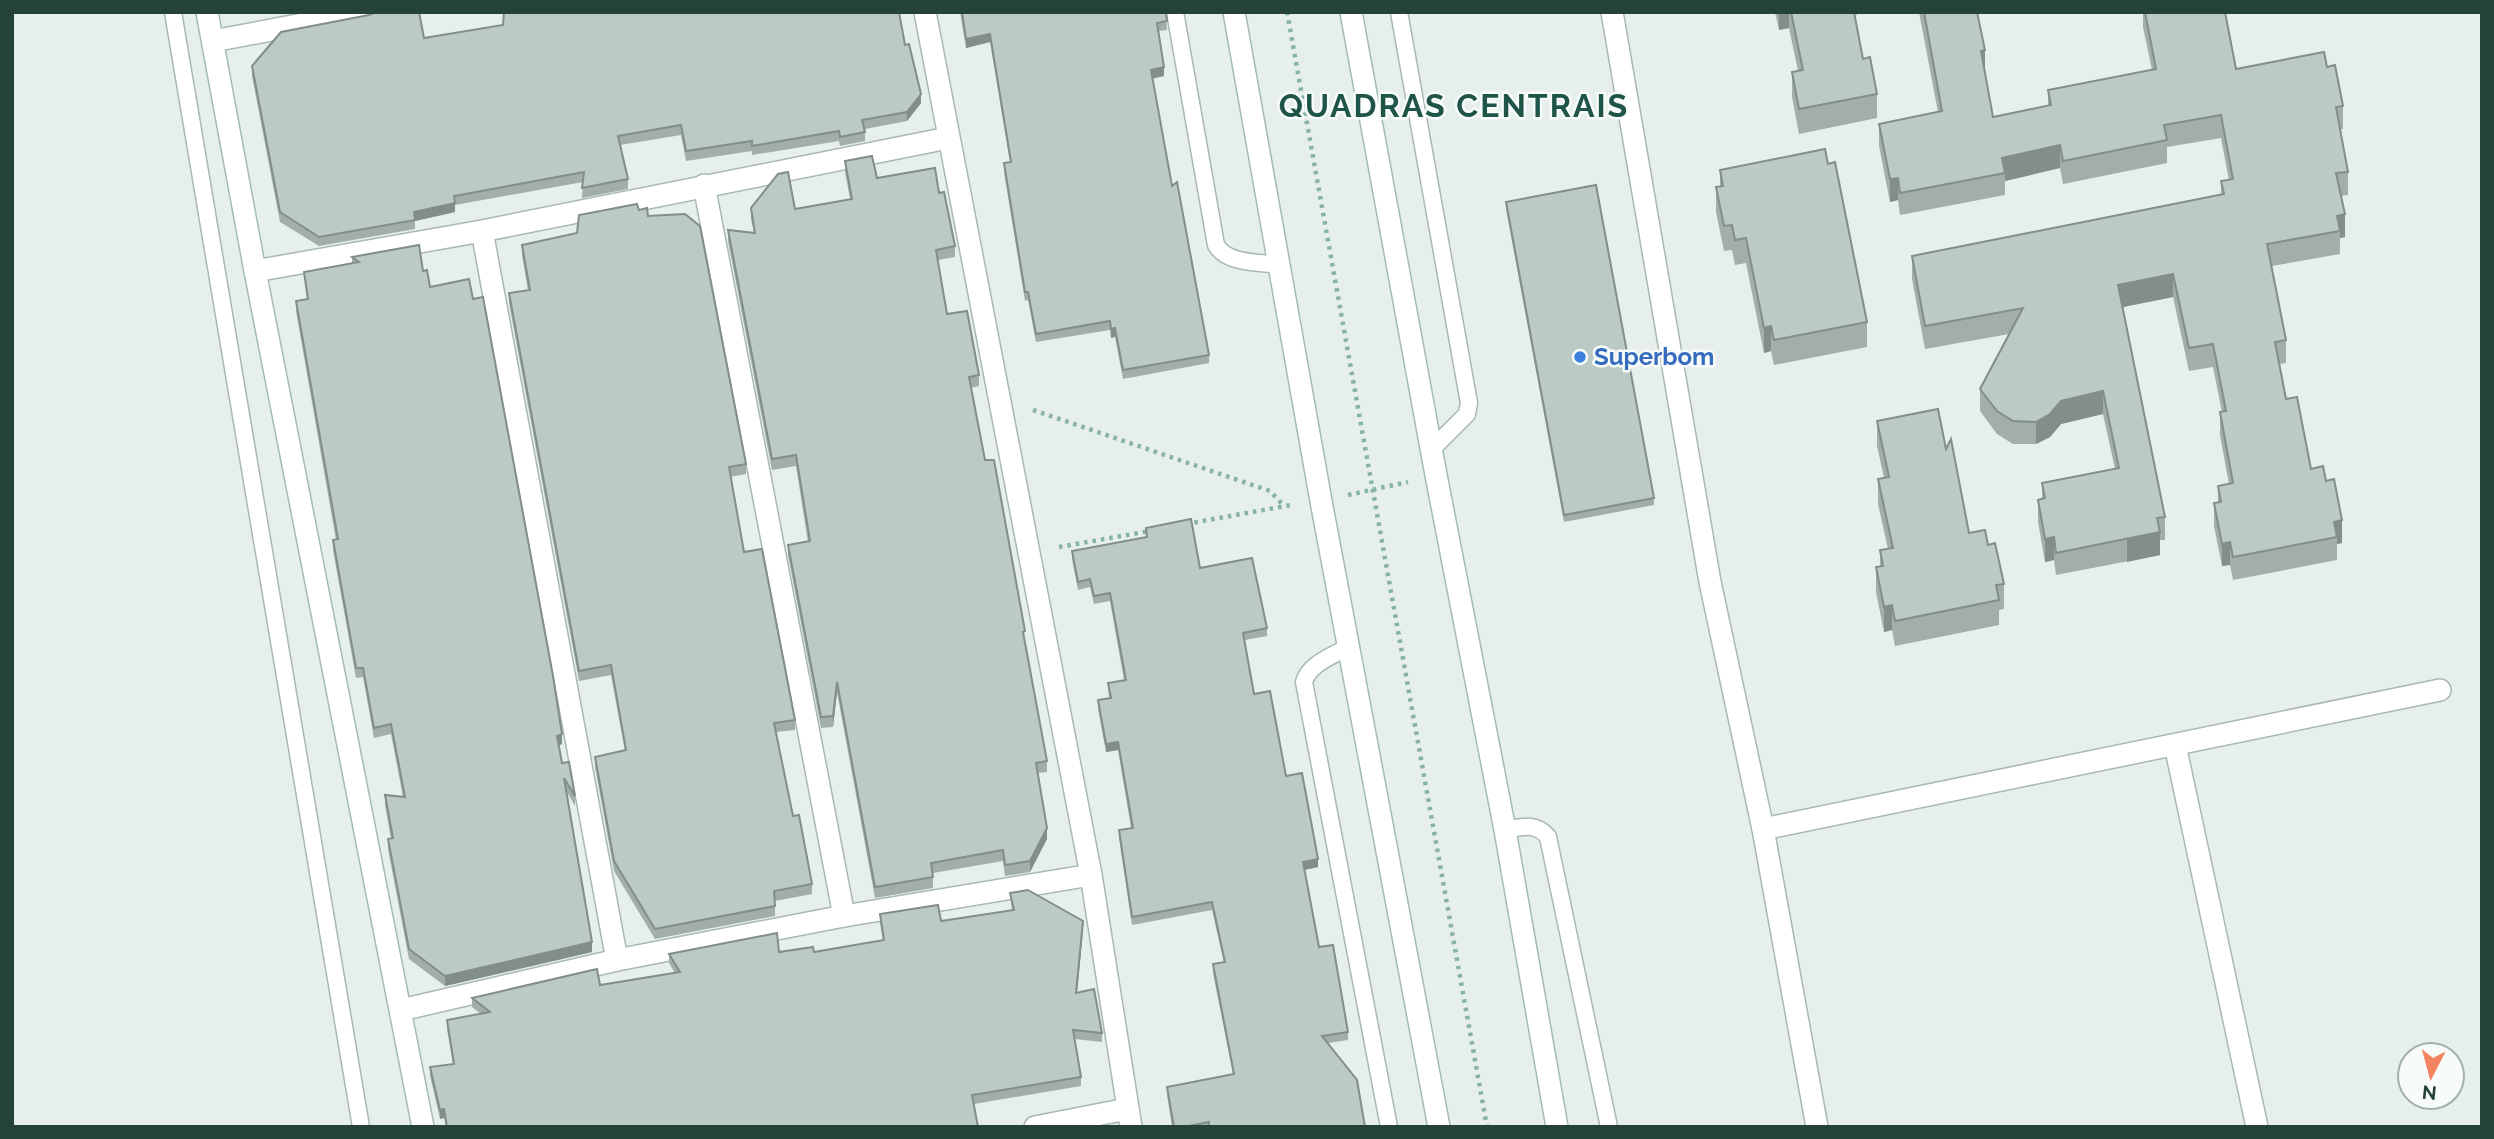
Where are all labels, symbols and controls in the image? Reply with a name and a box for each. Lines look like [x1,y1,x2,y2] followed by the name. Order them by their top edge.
[1279,87,1629,124] district label: QUADRAS CENTRAIS
[1594,342,1714,371] place label: Superbom
[1572,349,1588,365] marker: Superbom
[2396,1041,2466,1111] north arrow
[2421,1081,2438,1105] text: N

